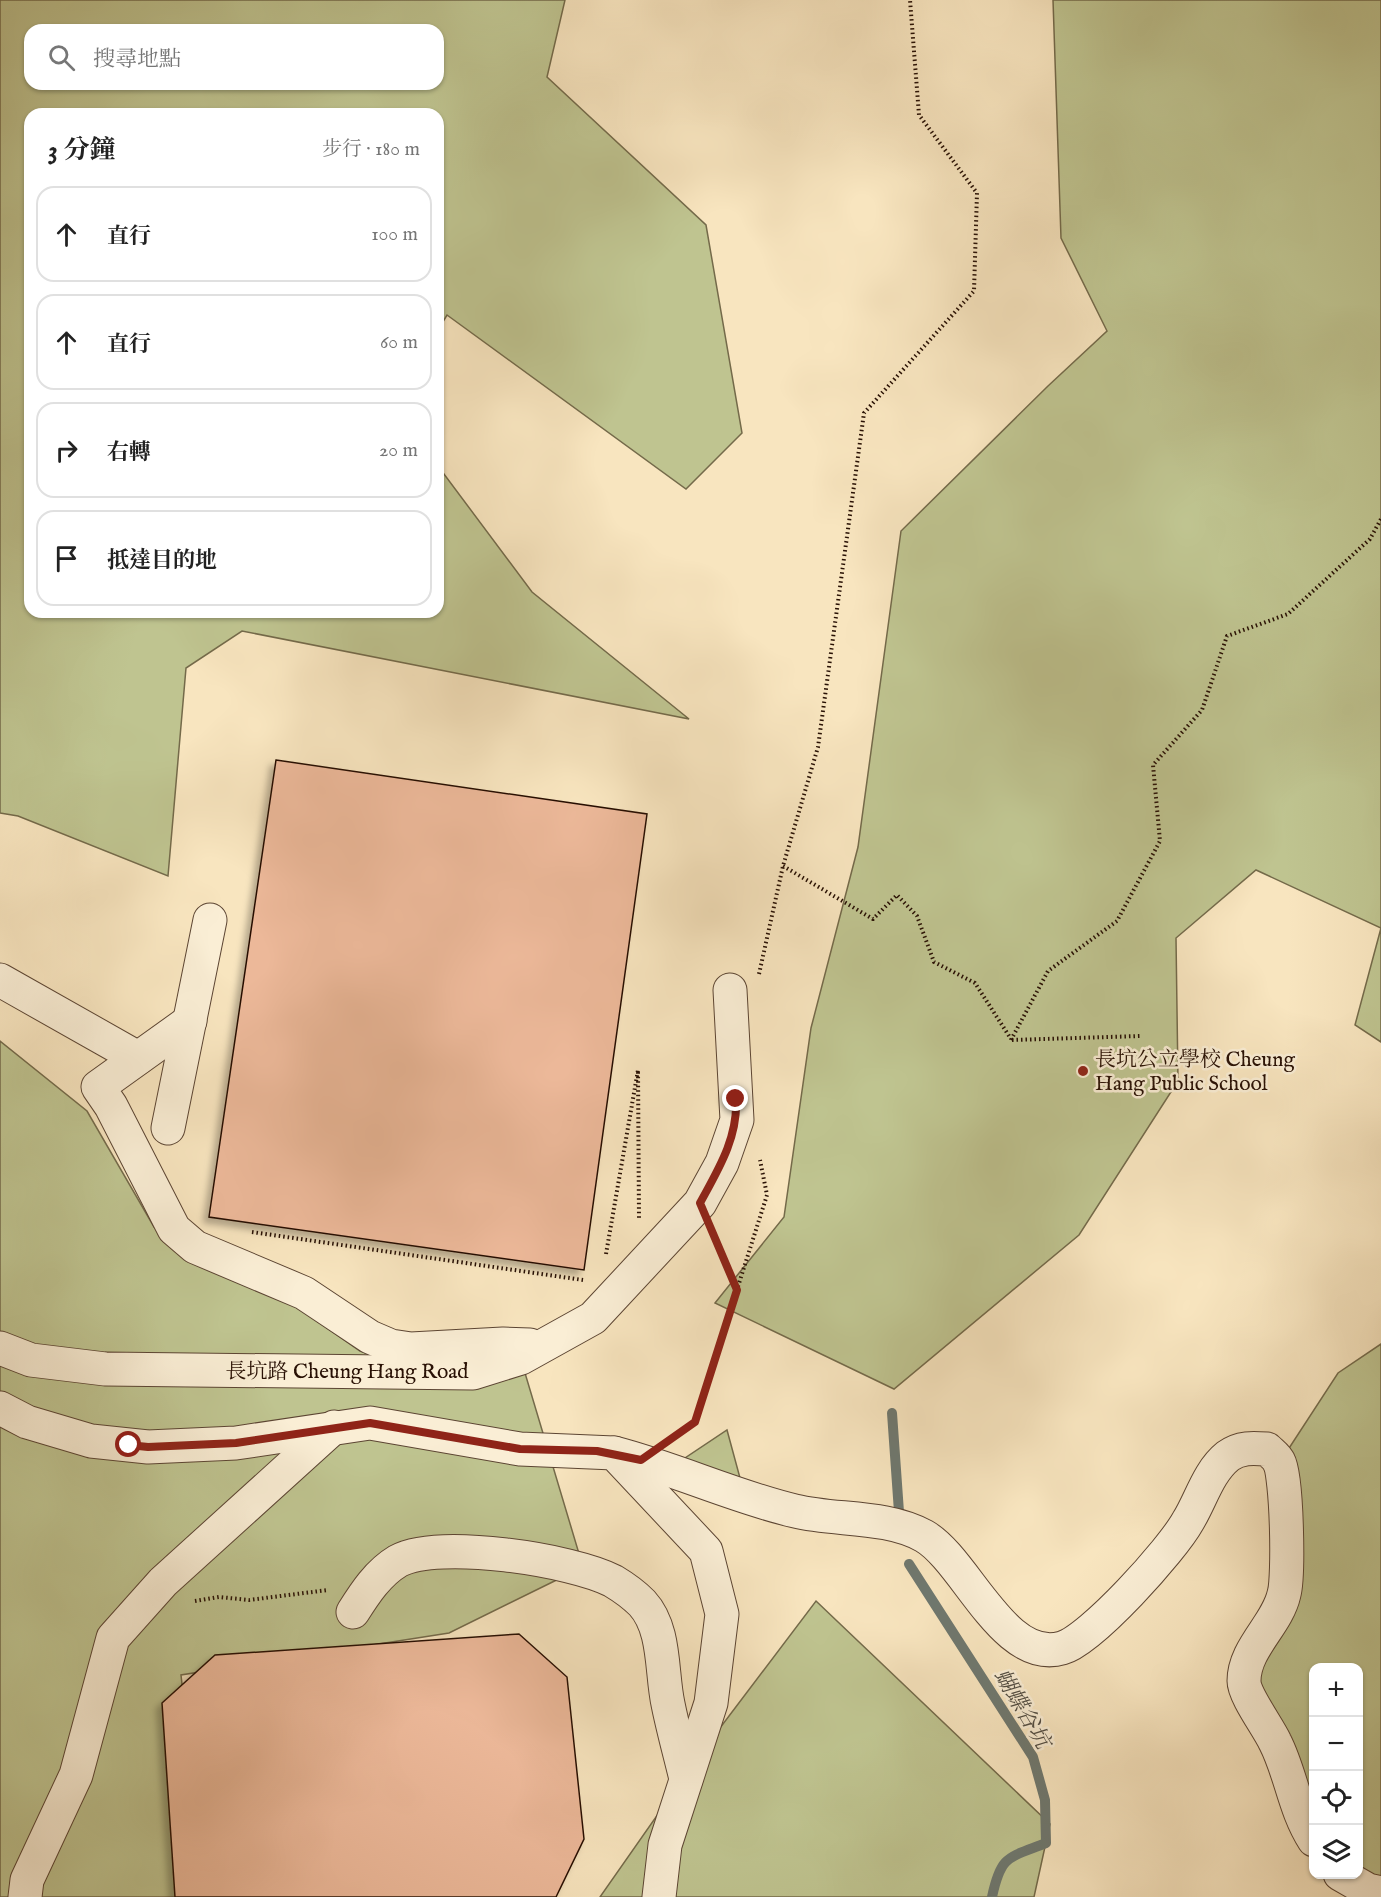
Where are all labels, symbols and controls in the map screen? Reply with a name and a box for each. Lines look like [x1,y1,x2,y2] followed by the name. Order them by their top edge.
[24,24,444,90] search box
[45,41,78,74] icon: search
[93,46,181,74] text: 搜尋地點
[48,134,115,167] text: 3 分鐘
[322,137,420,162] text: 步行 · 180 m
[50,218,83,251] icon: ahead
[371,222,418,247] text: 100 m
[107,223,151,251] text: 直行
[50,326,83,359] icon: ahead
[380,330,418,355] text: 60 m
[107,331,151,359] text: 直行
[50,434,83,467] icon: right
[379,438,418,463] text: 20 m
[107,439,151,467] text: 右轉
[50,542,83,575] icon: arrive
[107,547,217,575] text: 抵達目的地
[1095,1047,1295,1098] place label: 長坑公立學校 Cheung Hang Public School
[1076,1064,1090,1078] marker: 長坑公立學校 Cheung Hang Public School
[722,1085,748,1111] route end
[225,1359,469,1386] street label: 長坑路 Cheung Hang Road
[115,1431,141,1457] route start
[1309,1663,1363,1879] map controls
[1309,1663,1363,1717] button: +
[987,1664,1057,1757] water label: 蝴蝶谷坑
[1309,1717,1363,1771] button: −
[1309,1771,1363,1825] button: locate
[1309,1825,1363,1879] button: layers

